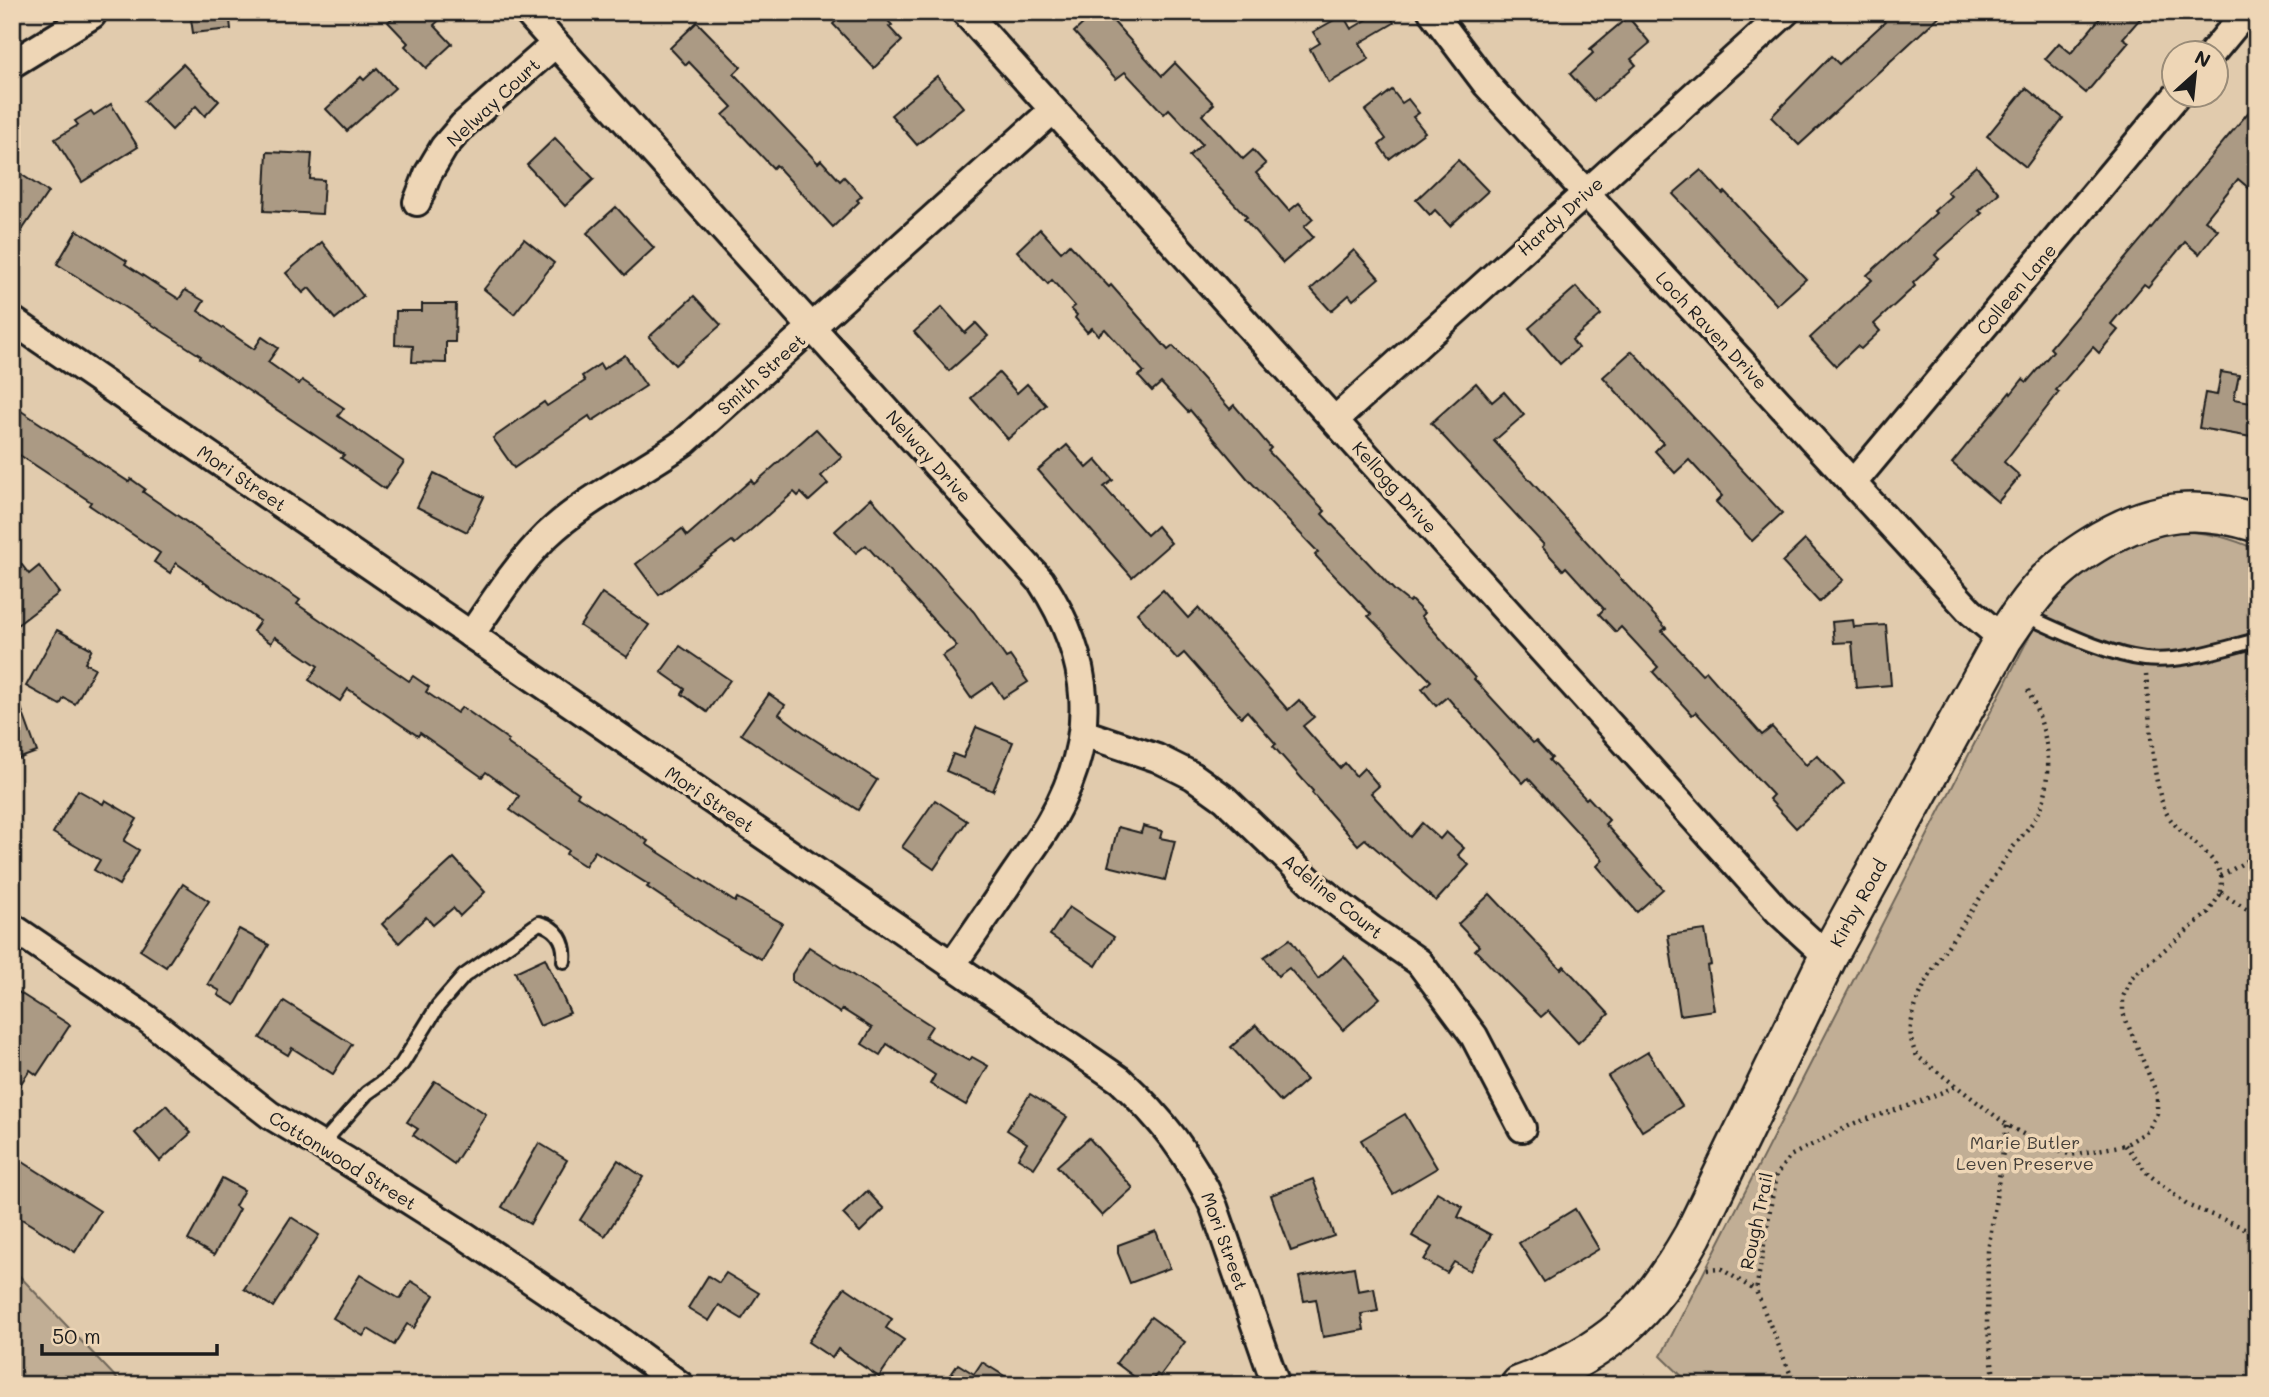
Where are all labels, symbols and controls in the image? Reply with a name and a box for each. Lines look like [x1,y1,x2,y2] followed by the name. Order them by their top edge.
[2160,38,2230,108] north arrow
[2191,44,2215,73] text: N
[441,52,545,152] street label: Nelway Court
[1512,171,1608,261] street label: Hardy Drive
[1971,238,2061,340] street label: Colleen Lane
[1651,266,1773,394] street label: Loch Raven Drive
[712,328,810,420] street label: Smith Street
[881,405,977,507] street label: Nelway Drive
[1347,436,1443,538] street label: Kellogg Drive
[193,439,291,517] street label: Mori Street
[661,760,759,838] street label: Mori Street
[1278,848,1388,944] street label: Adeline Court
[1824,855,1892,951] street label: Kirby Road
[265,1105,421,1215] street label: Cottonwood Street
[1956,1130,2094,1175] park label: Marie Butler Leven Preserve
[1734,1170,1778,1272] street label: Rough Trail
[1196,1189,1254,1293] street label: Mori Street
[42,1313,217,1357] scale bar
[52,1322,101,1349] text: 50 m

